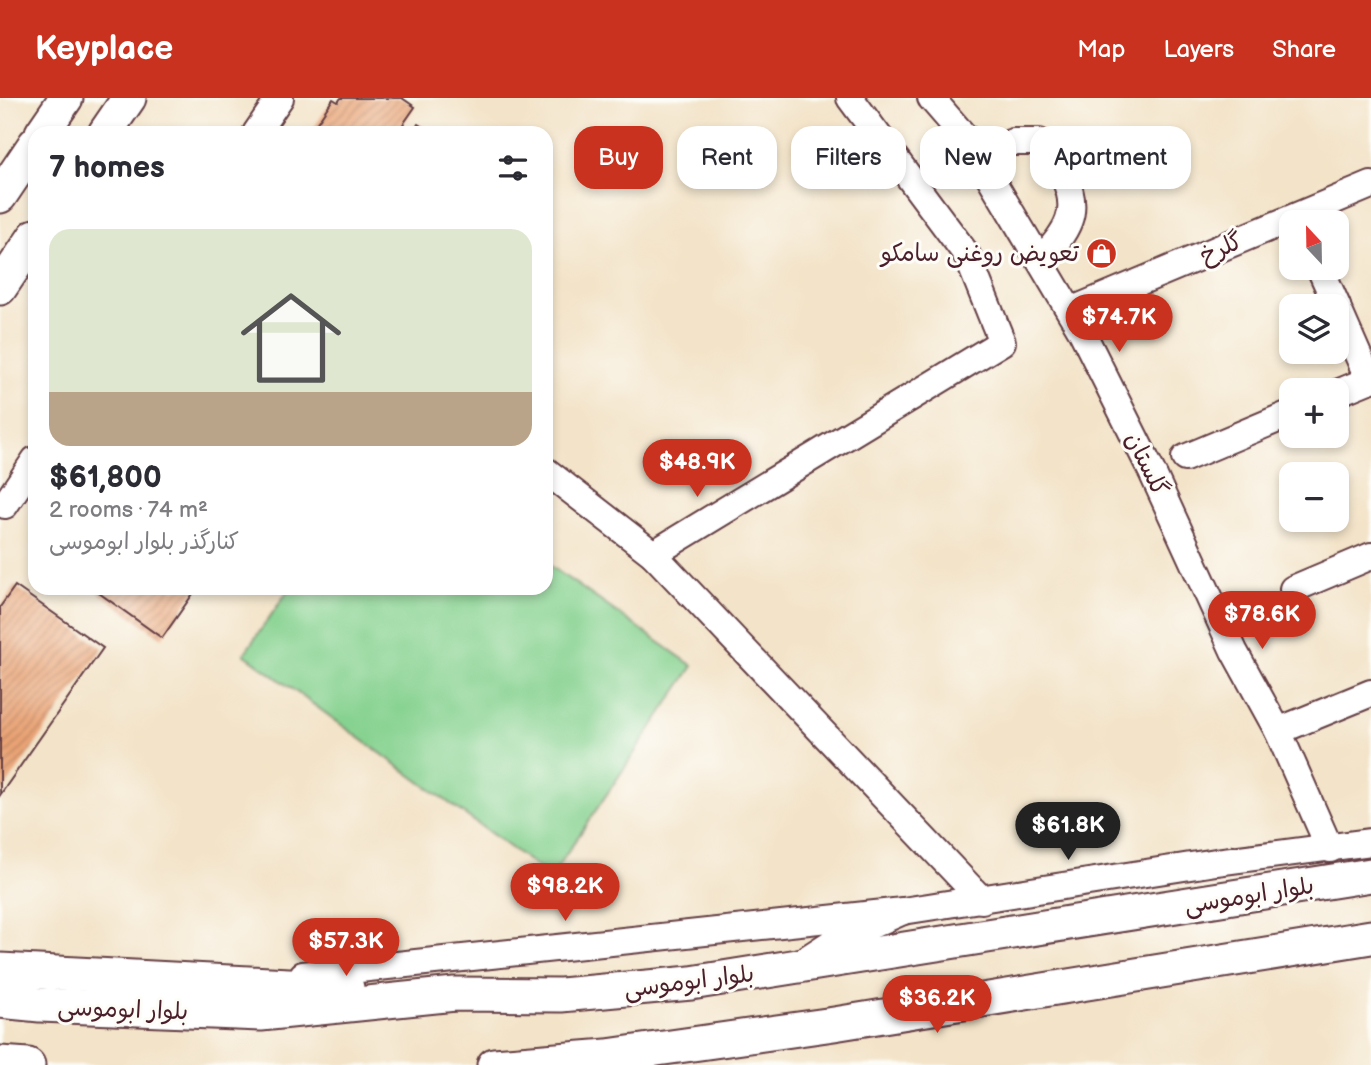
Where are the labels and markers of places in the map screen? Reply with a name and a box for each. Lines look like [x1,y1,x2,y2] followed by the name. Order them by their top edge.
[1085,236,1119,270] shop icon: تعویض روغنی سامکو
[879,239,1080,269] place label: تعویض روغنی سامکو
[1062,294,1176,354] pin: $74.7K
[640,440,754,499] pin: $48.9K
[1205,592,1319,651] pin: $78.6K
[1011,802,1125,862] pin: $61.8K
[508,864,622,923] pin: $98.2K
[289,918,403,978] pin: $57.3K
[880,976,994,1035] pin: $36.2K

